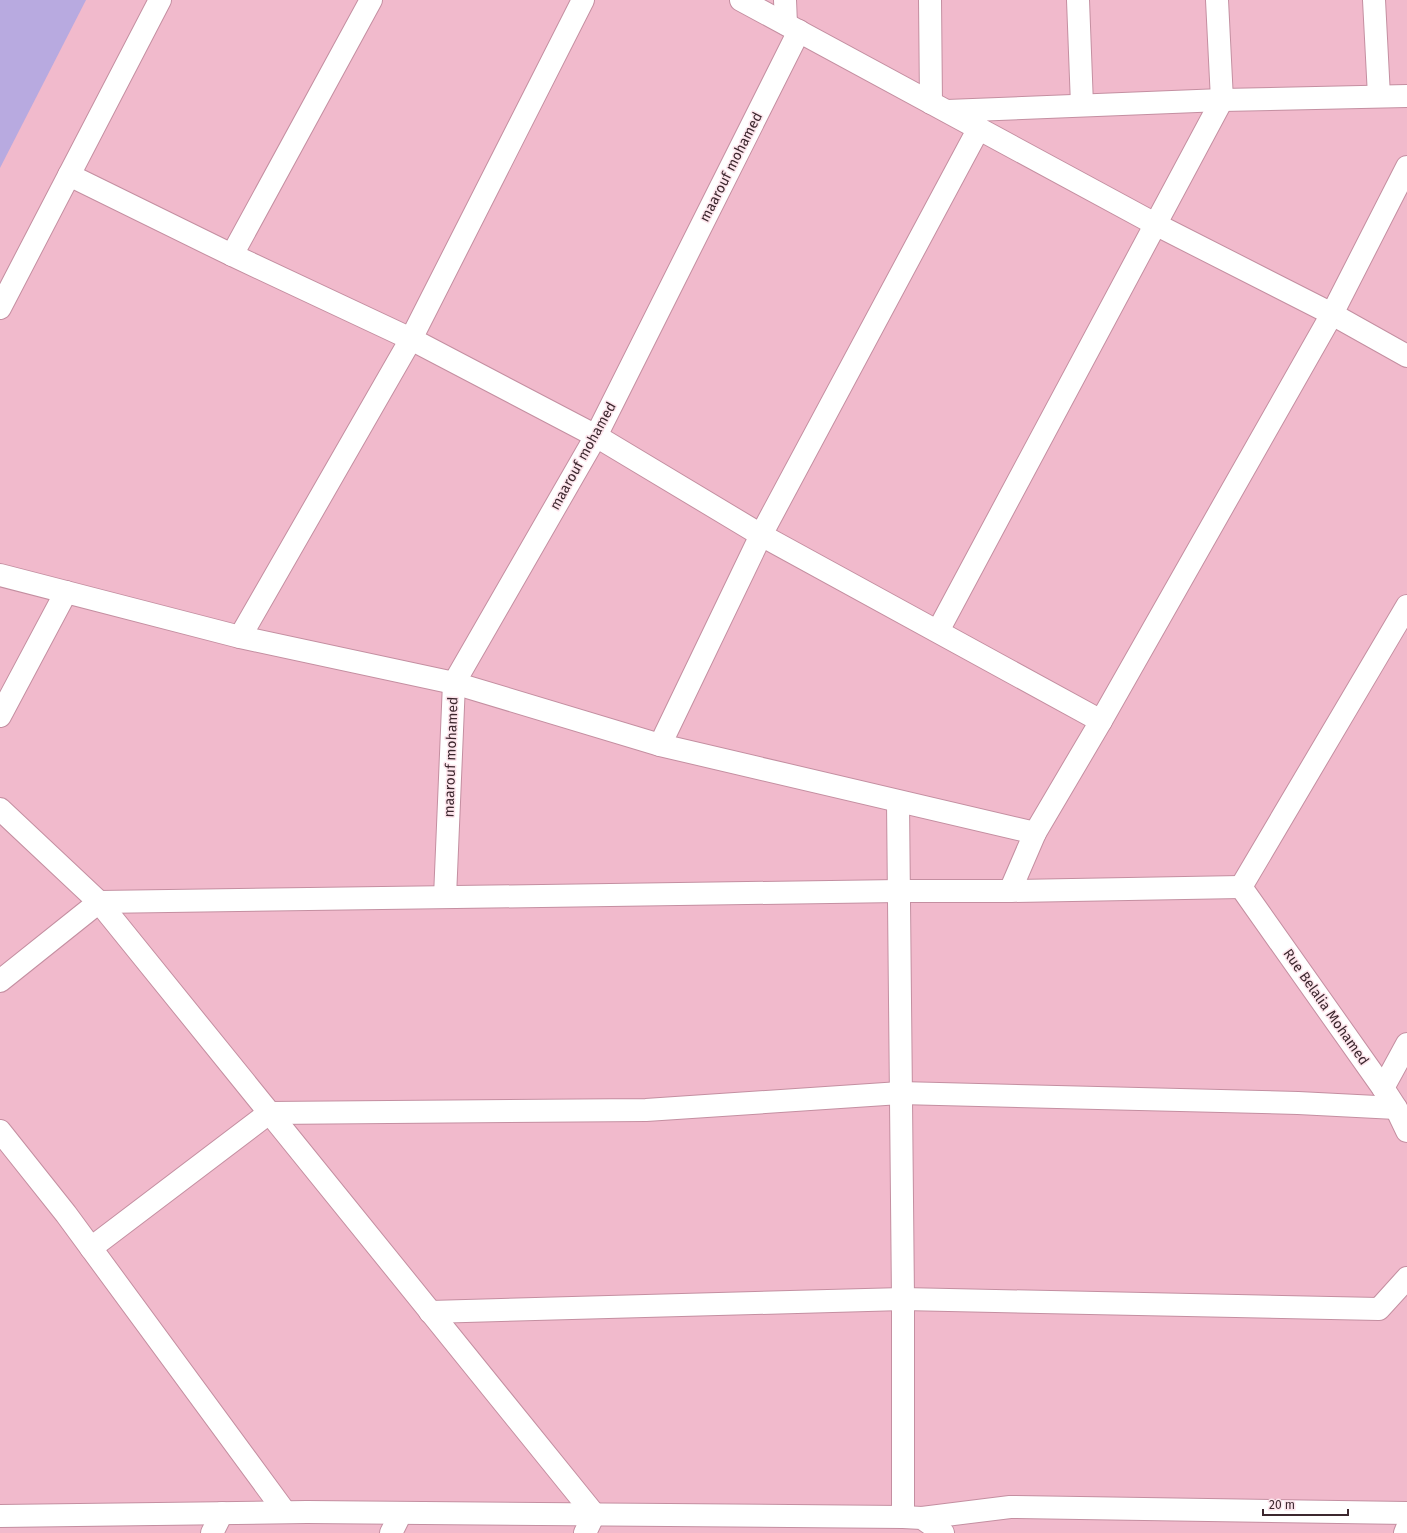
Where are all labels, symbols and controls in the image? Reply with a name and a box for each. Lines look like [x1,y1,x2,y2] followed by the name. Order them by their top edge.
[696,109,766,225] street label: maarouf mohamed
[546,399,620,513] street label: maarouf mohamed
[440,696,462,818] street label: maarouf mohamed
[1279,946,1373,1068] street label: Rue Belalia Mohamed
[1263,1491,1348,1517] scale bar
[1269,1498,1295,1512] text: 20 m

